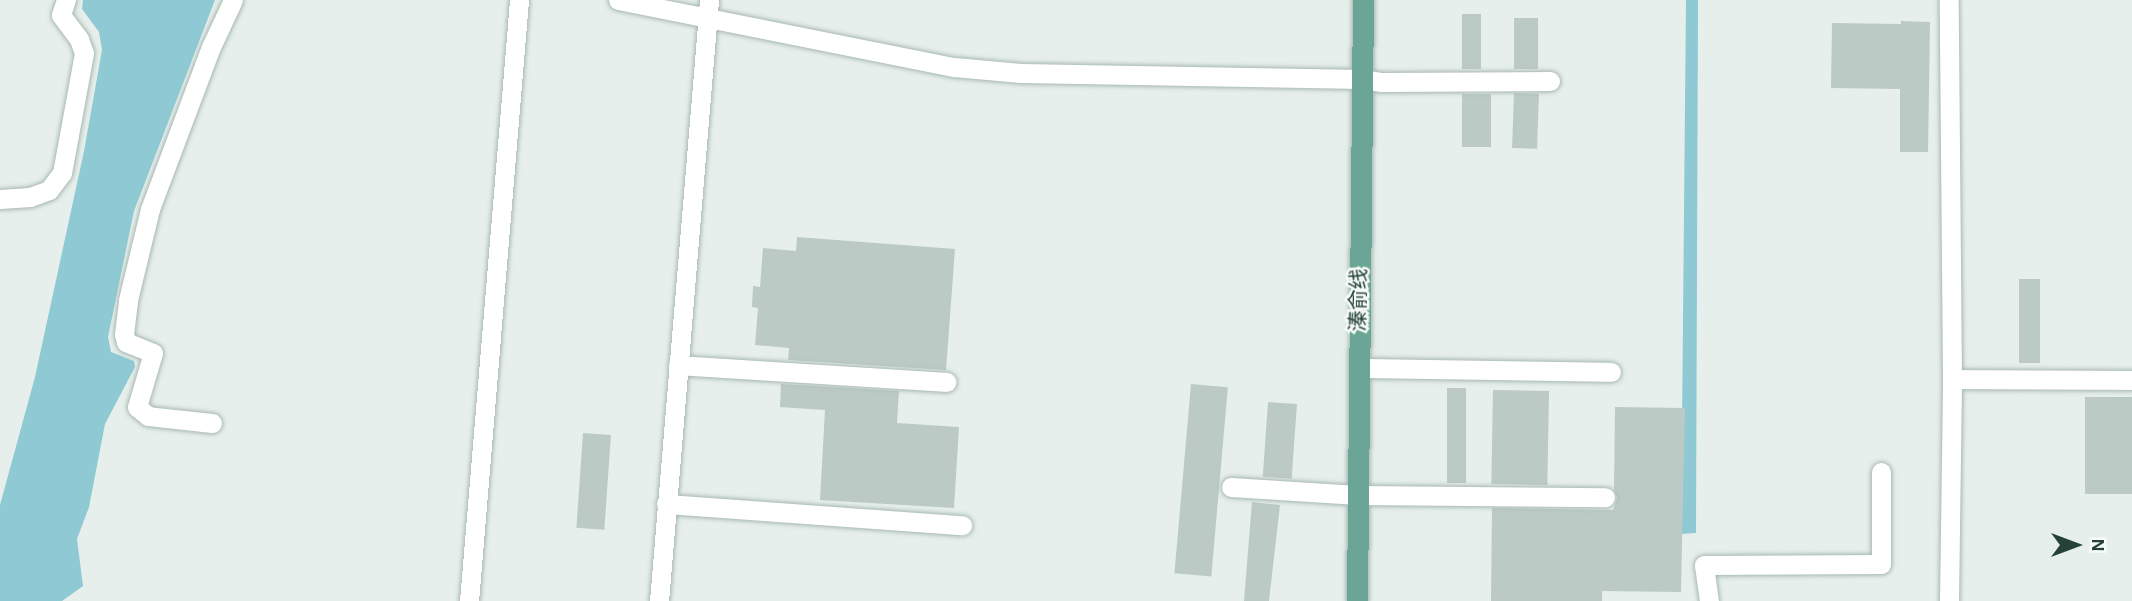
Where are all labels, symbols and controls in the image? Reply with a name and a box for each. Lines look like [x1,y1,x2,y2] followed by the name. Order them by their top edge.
[1346,268,1372,332] street label: 溱俞线
[2041,510,2111,580] north arrow
[2088,538,2107,552] text: N

